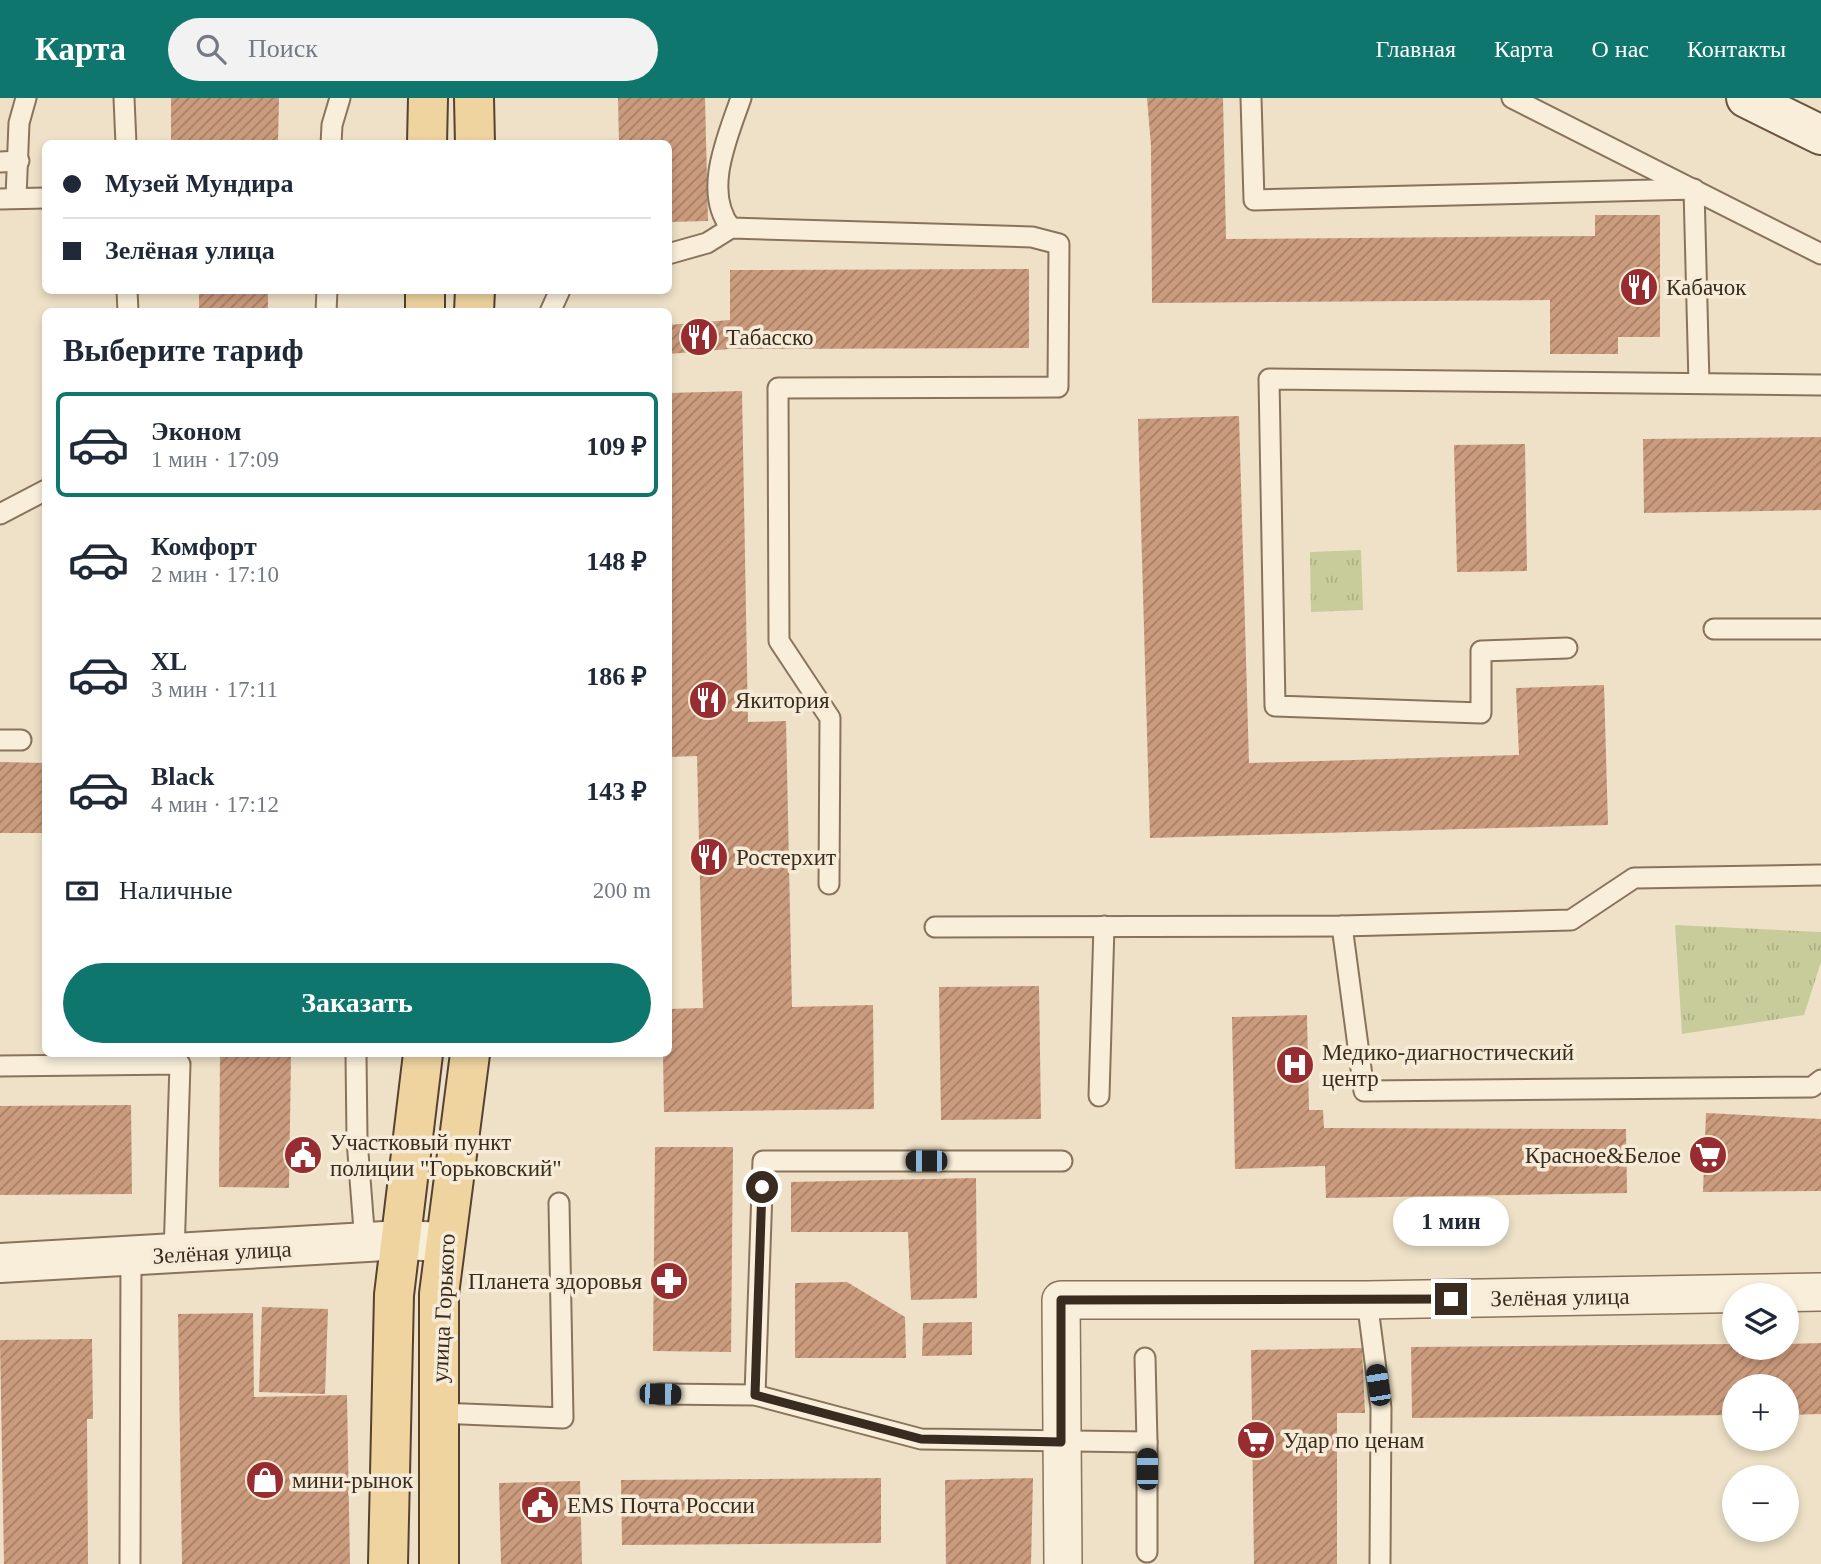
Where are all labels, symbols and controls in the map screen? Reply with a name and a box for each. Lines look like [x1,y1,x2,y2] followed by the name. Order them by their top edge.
[168,18,658,81] search box
[192,30,230,68] icon: search
[35,31,126,67] text: Карта
[248,34,318,63] text: Поиск
[1375,36,1456,62] text: Главная
[1494,36,1553,62] text: Карта
[1591,36,1649,62] text: О нас
[1687,36,1786,62] text: Контакты
[105,169,293,198] text: Музей Мундира
[105,236,275,265] text: Зелёная улица
[1618,266,1660,308] restaurant icon: Кабачок
[1666,275,1747,300] place label: Кабачок
[678,316,720,358] restaurant icon: Табасско
[726,325,814,350] place label: Табасско
[63,332,304,368] text: Выберите тариф
[67,413,130,476] icon: car
[151,417,241,446] text: Эконом
[586,432,647,461] text: 109 ₽
[151,447,279,472] text: 1 мин · 17:09
[67,528,130,591] icon: car
[151,532,257,561] text: Комфорт
[586,547,647,576] text: 148 ₽
[151,562,279,587] text: 2 мин · 17:10
[67,643,130,706] icon: car
[151,647,187,676] text: XL
[586,662,647,691] text: 186 ₽
[151,677,278,702] text: 3 мин · 17:11
[687,679,729,721] restaurant icon: Якитория
[735,688,830,713] place label: Якитория
[67,758,130,821] icon: car
[151,762,215,791] text: Black
[586,777,647,806] text: 143 ₽
[151,792,279,817] text: 4 мин · 17:12
[688,836,730,878] restaurant icon: Ростерхит
[736,845,836,870] place label: Ростерхит
[63,872,101,910] icon: cash
[119,876,232,905] text: Наличные
[593,878,651,903] text: 200 m
[63,963,651,1043] button: Заказать
[1322,1040,1574,1091] place label: Медико-диагностический центр
[1274,1044,1316,1086] hospital icon: Медико-диагностический центр
[330,1130,562,1181] place label: Участковый пункт полиции "Горьковский"
[282,1134,324,1176] public building icon: Участковый пункт полиции "Горьковский"
[1687,1134,1729,1176] supermarket icon: Красное&Белое
[1525,1143,1681,1168] place label: Красное&Белое
[906,1151,948,1172] car
[746,1171,778,1203] route start
[1393,1198,1509,1246] callout: 1 мин
[1421,1209,1481,1234] text: 1 мин
[427,1233,460,1383] street label: улица Горького
[152,1236,292,1269] street label: Зелёная улица
[648,1260,690,1302] pharmacy icon: Планета здоровья
[468,1269,642,1294] place label: Планета здоровья
[1435,1283,1467,1315] route end
[1722,1283,1799,1542] map controls
[1722,1283,1799,1360] button: layers
[1490,1284,1630,1311] street label: Зелёная улица
[1365,1363,1392,1407] car
[1722,1374,1799,1451] button: +
[639,1383,682,1405] car
[1235,1419,1277,1461] supermarket icon: Удар по ценам
[1283,1428,1425,1453] place label: Удар по ценам
[1137,1448,1158,1490] car
[244,1459,286,1501] shop icon: мини-рынок
[1722,1465,1799,1542] button: −
[292,1468,414,1493] place label: мини-рынок
[519,1484,561,1526] public building icon: EMS Почта России
[567,1493,755,1518] place label: EMS Почта России

